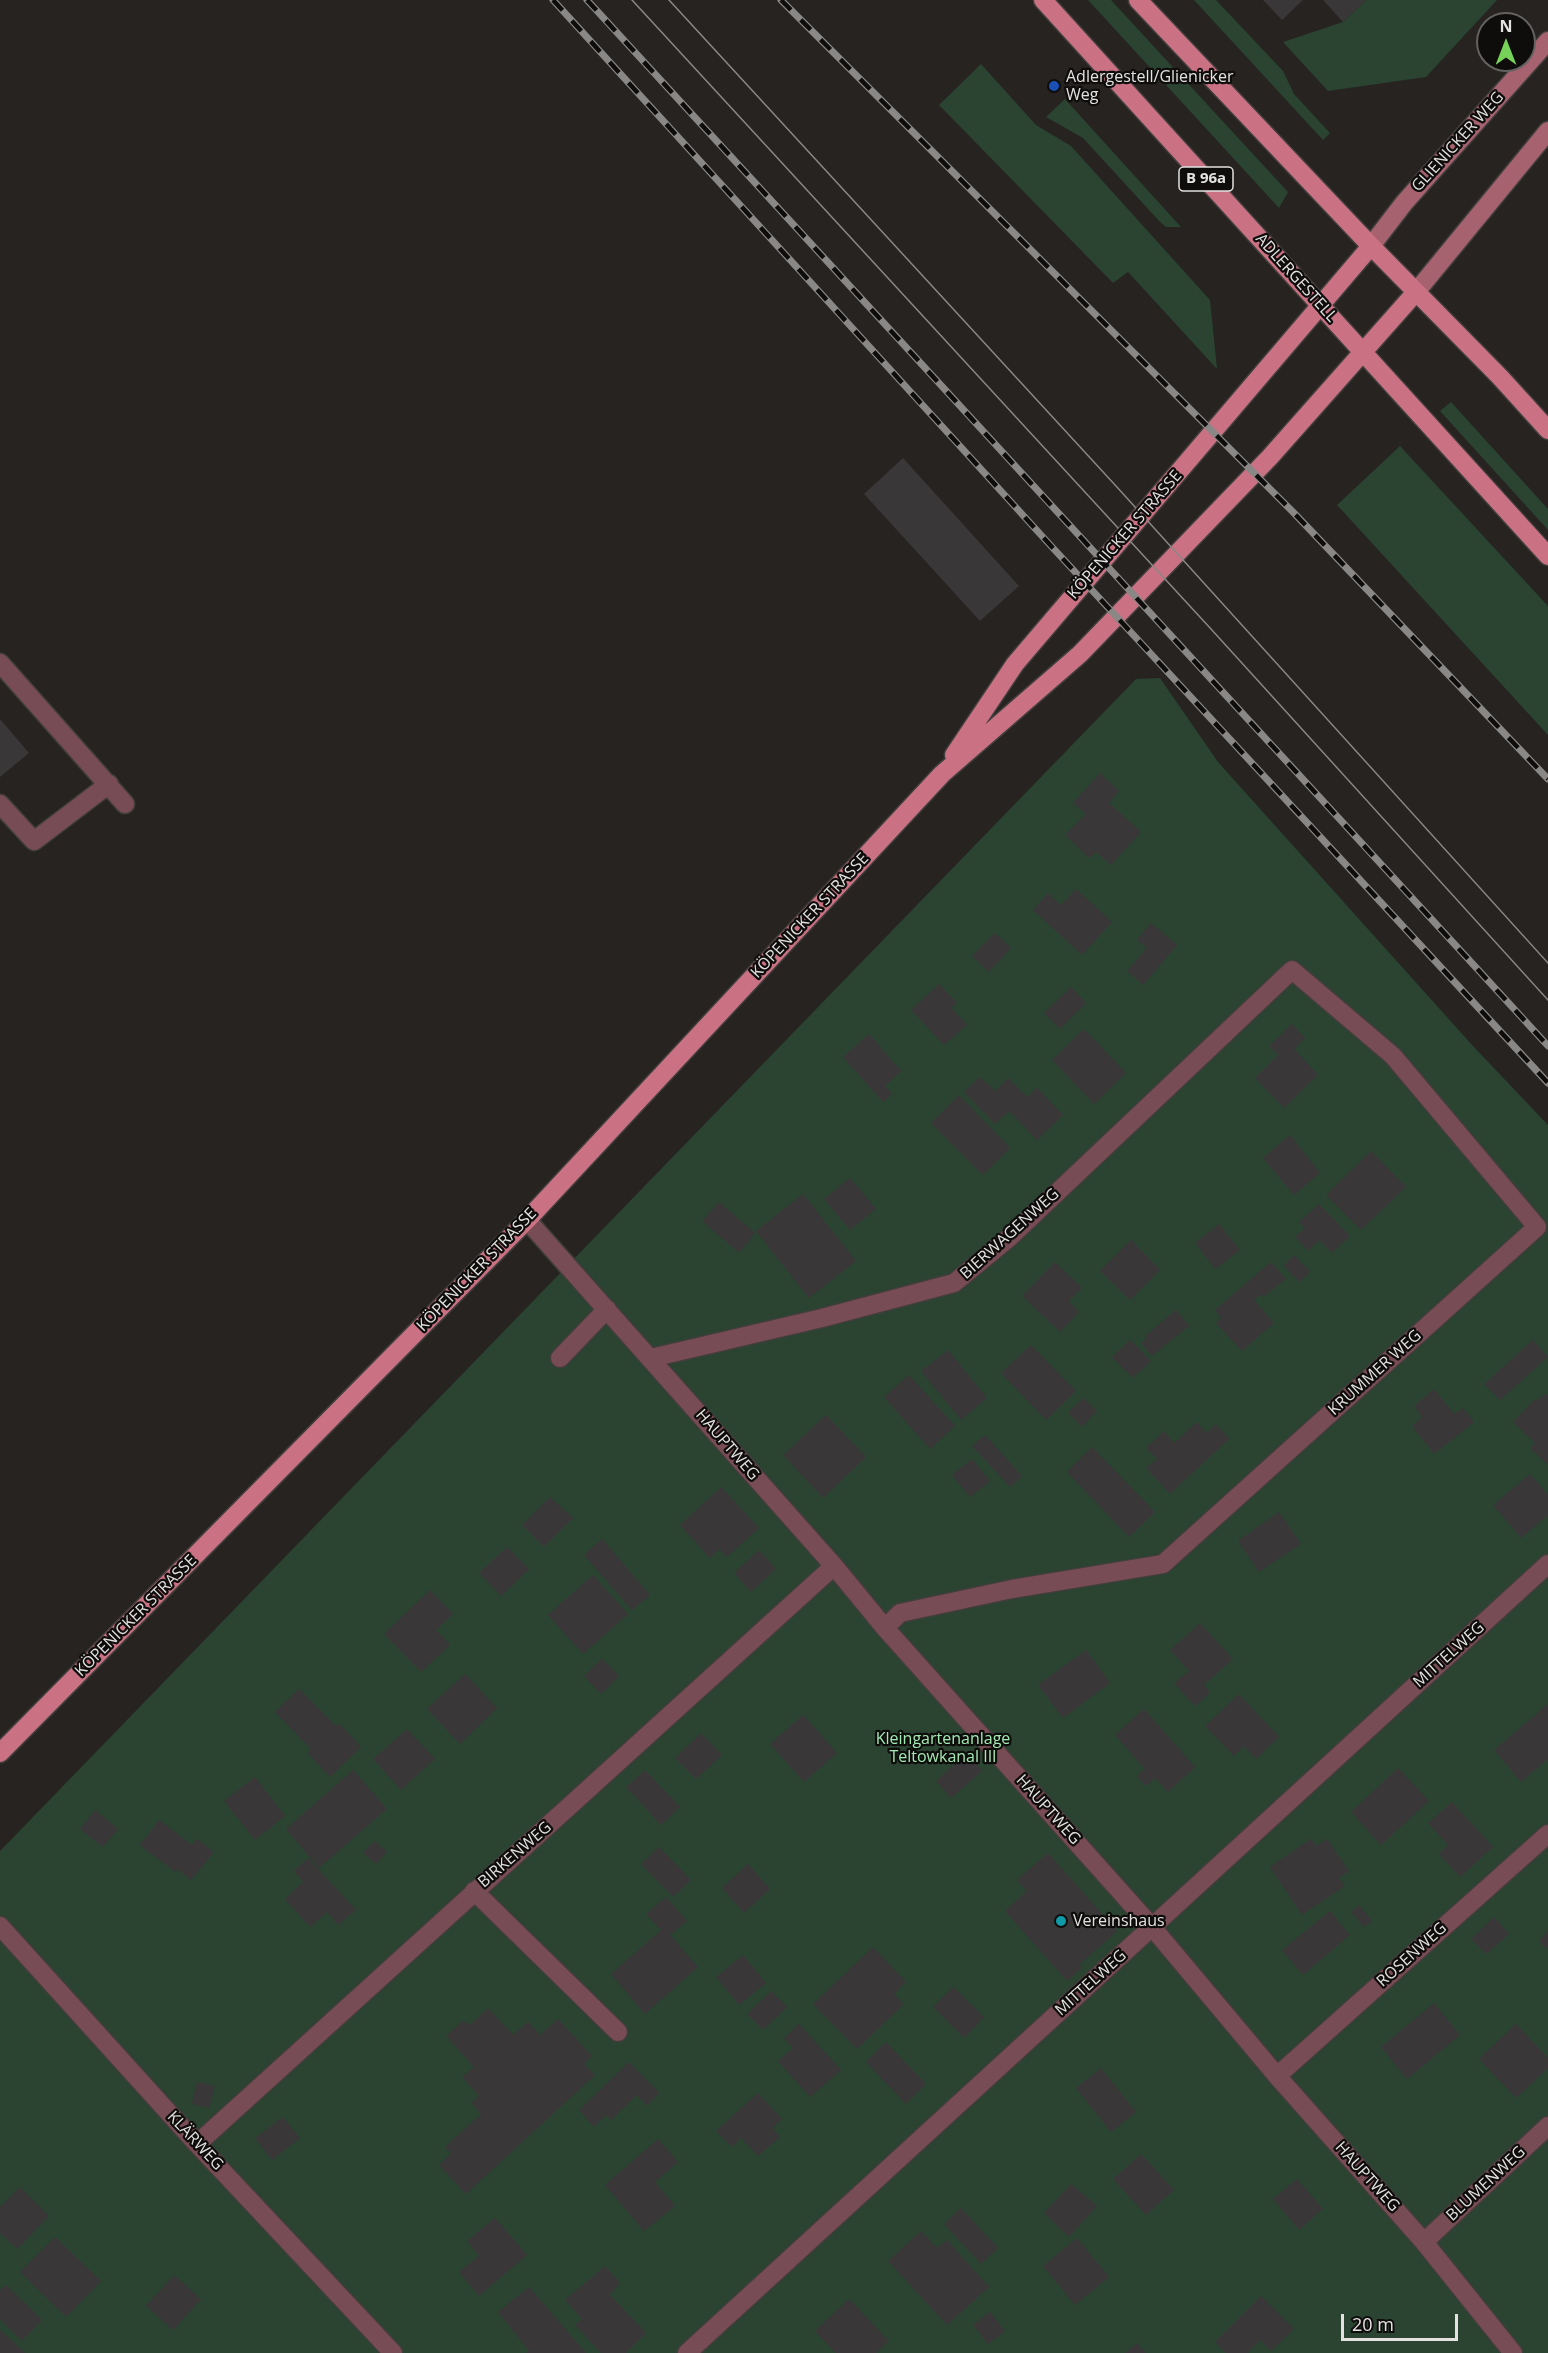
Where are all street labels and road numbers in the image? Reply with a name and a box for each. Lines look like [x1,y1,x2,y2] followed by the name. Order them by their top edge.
[1408,88,1508,196] street label: GLIENICKER WEG
[1179,167,1233,191] road number: B 96a
[1251,230,1341,326] street label: ADLERGESTELL
[1064,467,1186,603] street label: KÖPENICKER STRASSE
[747,849,873,983] street label: KÖPENICKER STRASSE
[957,1185,1063,1283] street label: BIERWAGENWEG
[413,1204,541,1336] street label: KÖPENICKER STRASSE
[1325,1326,1425,1420] street label: KRUMMER WEG
[691,1406,763,1484] street label: HAUPTWEG
[71,1551,201,1681] street label: KÖPENICKER STRASSE
[1409,1618,1489,1692] street label: MITTELWEG
[1012,1771,1084,1849] street label: HAUPTWEG
[474,1818,556,1892] street label: BIRKENWEG
[1373,1919,1451,1991] street label: ROSENWEG
[1051,1946,1131,2020] street label: MITTELWEG
[163,2108,227,2174] street label: KLÄRWEG
[1331,2138,1403,2216] street label: HAUPTWEG
[1443,2143,1529,2225] street label: BLUMENWEG

